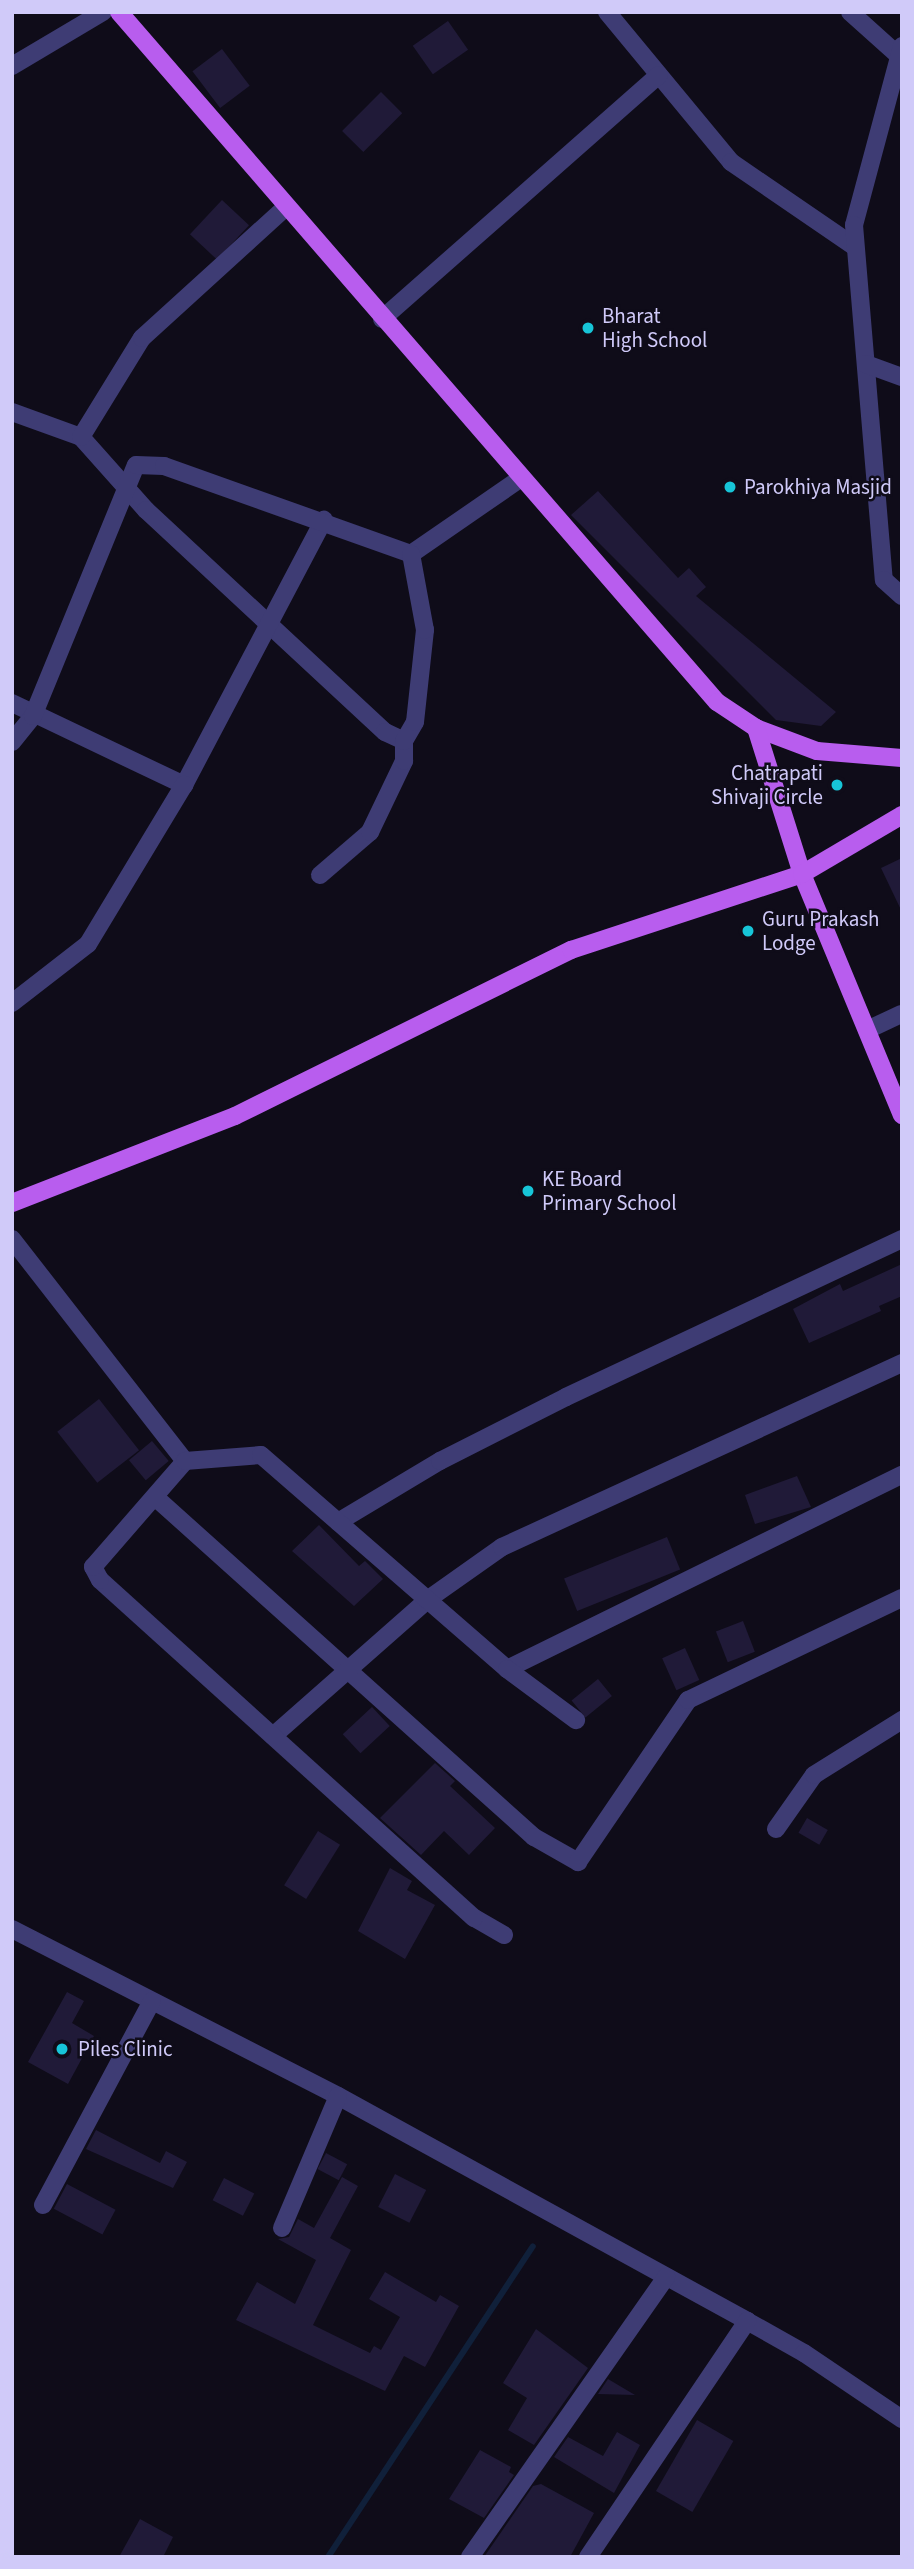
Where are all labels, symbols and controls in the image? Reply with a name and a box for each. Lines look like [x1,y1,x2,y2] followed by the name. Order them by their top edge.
[602,303,707,353] place label: Bharat High School
[580,320,596,336] marker: Bharat High School
[744,474,892,500] place label: Parokhiya Masjid
[722,479,738,495] marker: Parokhiya Masjid
[711,760,823,810] place label: Chatrapati Shivaji Circle
[829,777,845,793] marker: Chatrapati Shivaji Circle
[762,906,880,956] place label: Guru Prakash Lodge
[740,923,756,939] marker: Guru Prakash Lodge
[542,1166,676,1216] place label: KE Board Primary School
[520,1183,536,1199] marker: KE Board Primary School
[78,2036,173,2062] place label: Piles Clinic
[52,2039,72,2059] marker: Piles Clinic

